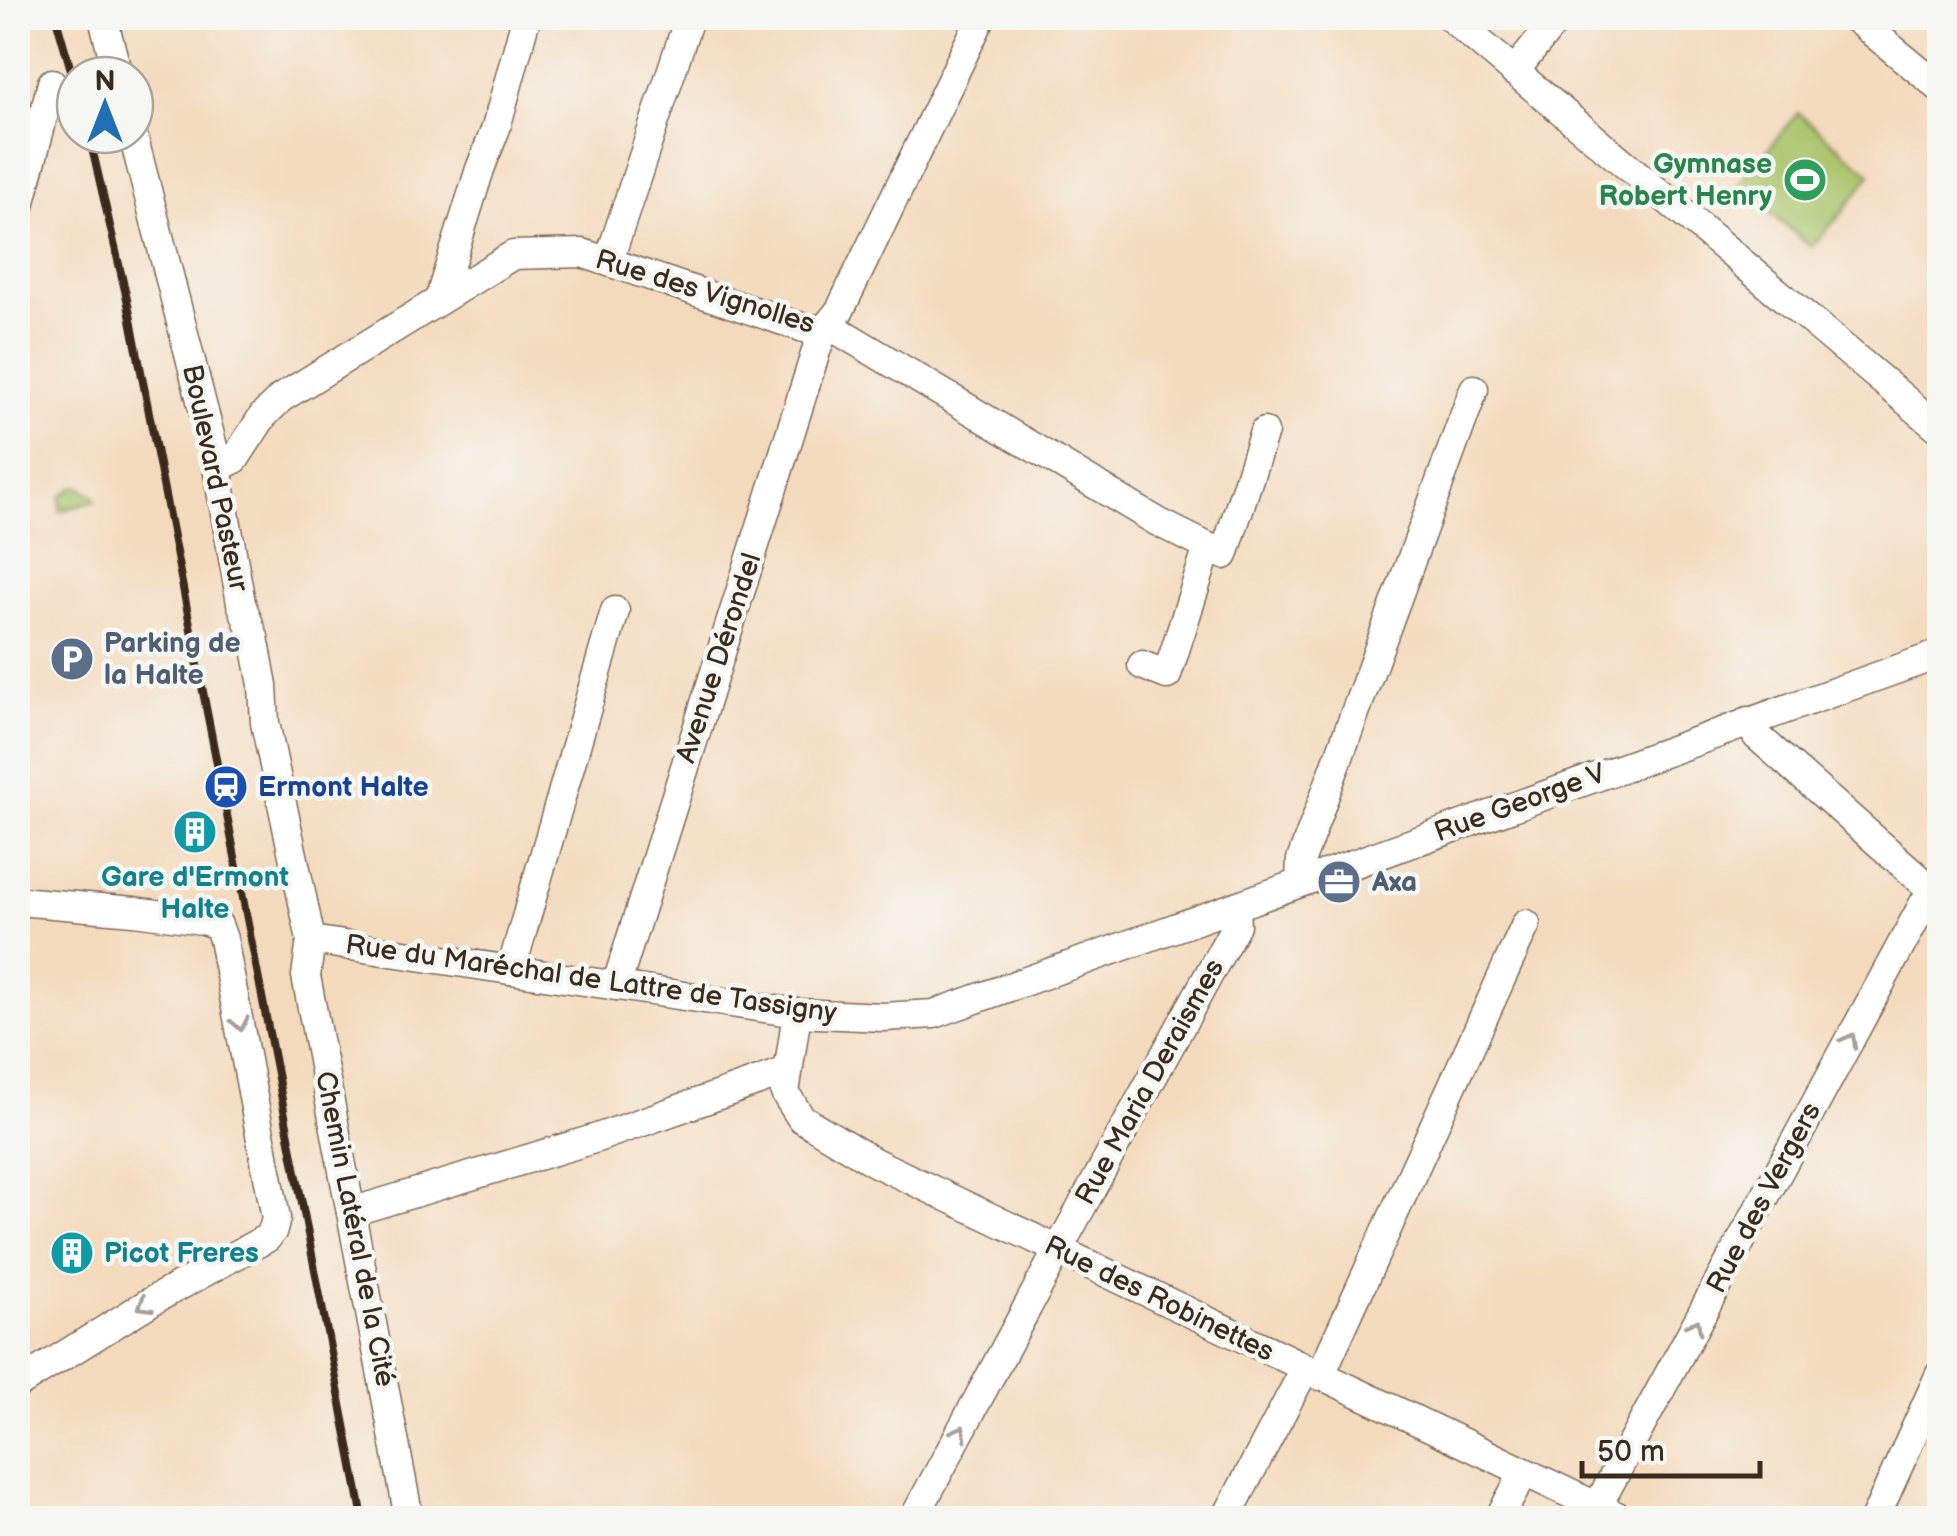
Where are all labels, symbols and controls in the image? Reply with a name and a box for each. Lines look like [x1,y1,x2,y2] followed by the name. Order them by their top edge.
[55,55,155,155] north arrow
[94,65,116,98] text: N
[1599,148,1772,213] place label: Gymnase Robert Henry
[1782,157,1828,203] sports icon: Gymnase Robert Henry
[591,243,819,341] street label: Rue des Vignolles
[175,361,255,595] street label: Boulevard Pasteur
[670,549,768,767] street label: Avenue Dérondel
[104,627,241,692] place label: Parking de la Halte
[49,636,95,682] parking icon: Parking de la Halte
[1430,757,1610,849] street label: Rue George V
[203,764,249,810] station icon: Ermont Halte
[258,771,429,804] place label: Ermont Halte
[172,809,218,855] building icon: Gare d'Ermont Halte
[1316,859,1362,905] office icon: Axa
[101,861,289,926] place label: Gare d'Ermont Halte
[1371,866,1417,899] place label: Axa
[343,928,839,1030] street label: Rue du Maréchal de Lattre de Tassigny
[1069,953,1231,1211] street label: Rue Maria Deraismes
[228,1015,249,1032] one-way arrow
[1838,1033,1857,1051] one-way arrow
[308,1068,402,1390] street label: Chemin Latéral de la Cité
[1700,1097,1828,1299] street label: Rue des Vergers
[1039,1229,1279,1369] street label: Rue des Robinettes
[49,1230,95,1276] building icon: Picot Freres
[104,1237,259,1270] place label: Picot Freres
[137,1293,155,1312] one-way arrow
[1683,1319,1703,1337] one-way arrow
[1582,1416,1760,1478] scale bar
[948,1425,968,1443] one-way arrow
[1597,1434,1665,1470] text: 50 m

